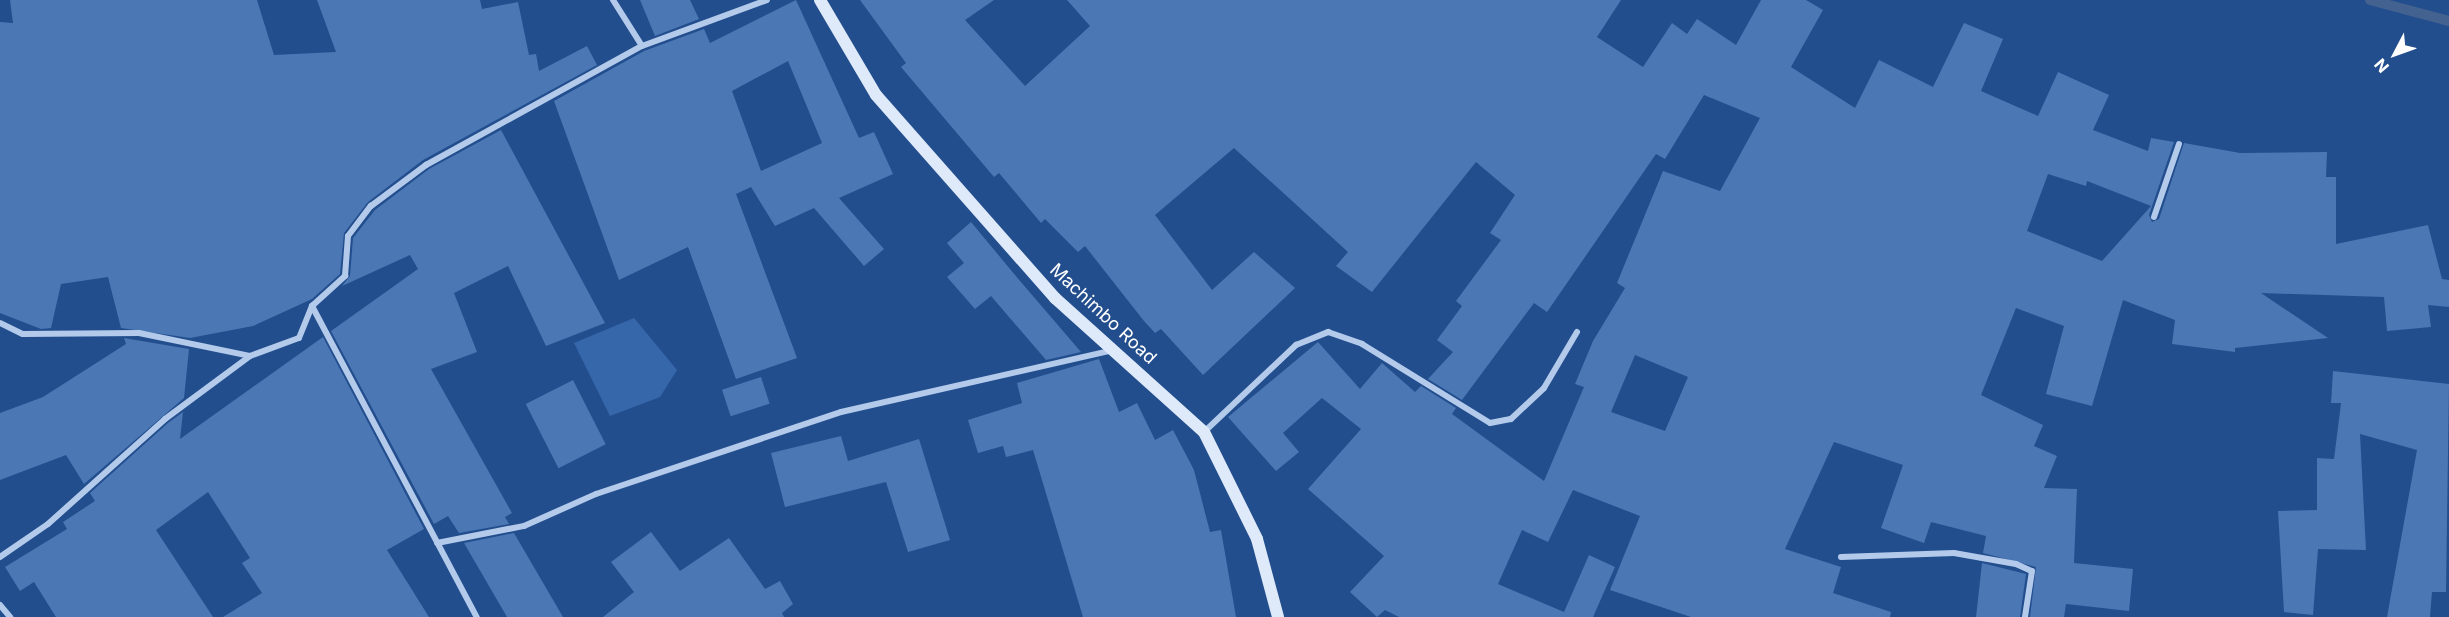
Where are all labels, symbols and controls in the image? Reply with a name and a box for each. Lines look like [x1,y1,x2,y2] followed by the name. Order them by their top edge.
[2365,24,2425,84] north arrow
[2370,55,2393,77] text: N
[1045,259,1161,369] street label: Machimbo Road

